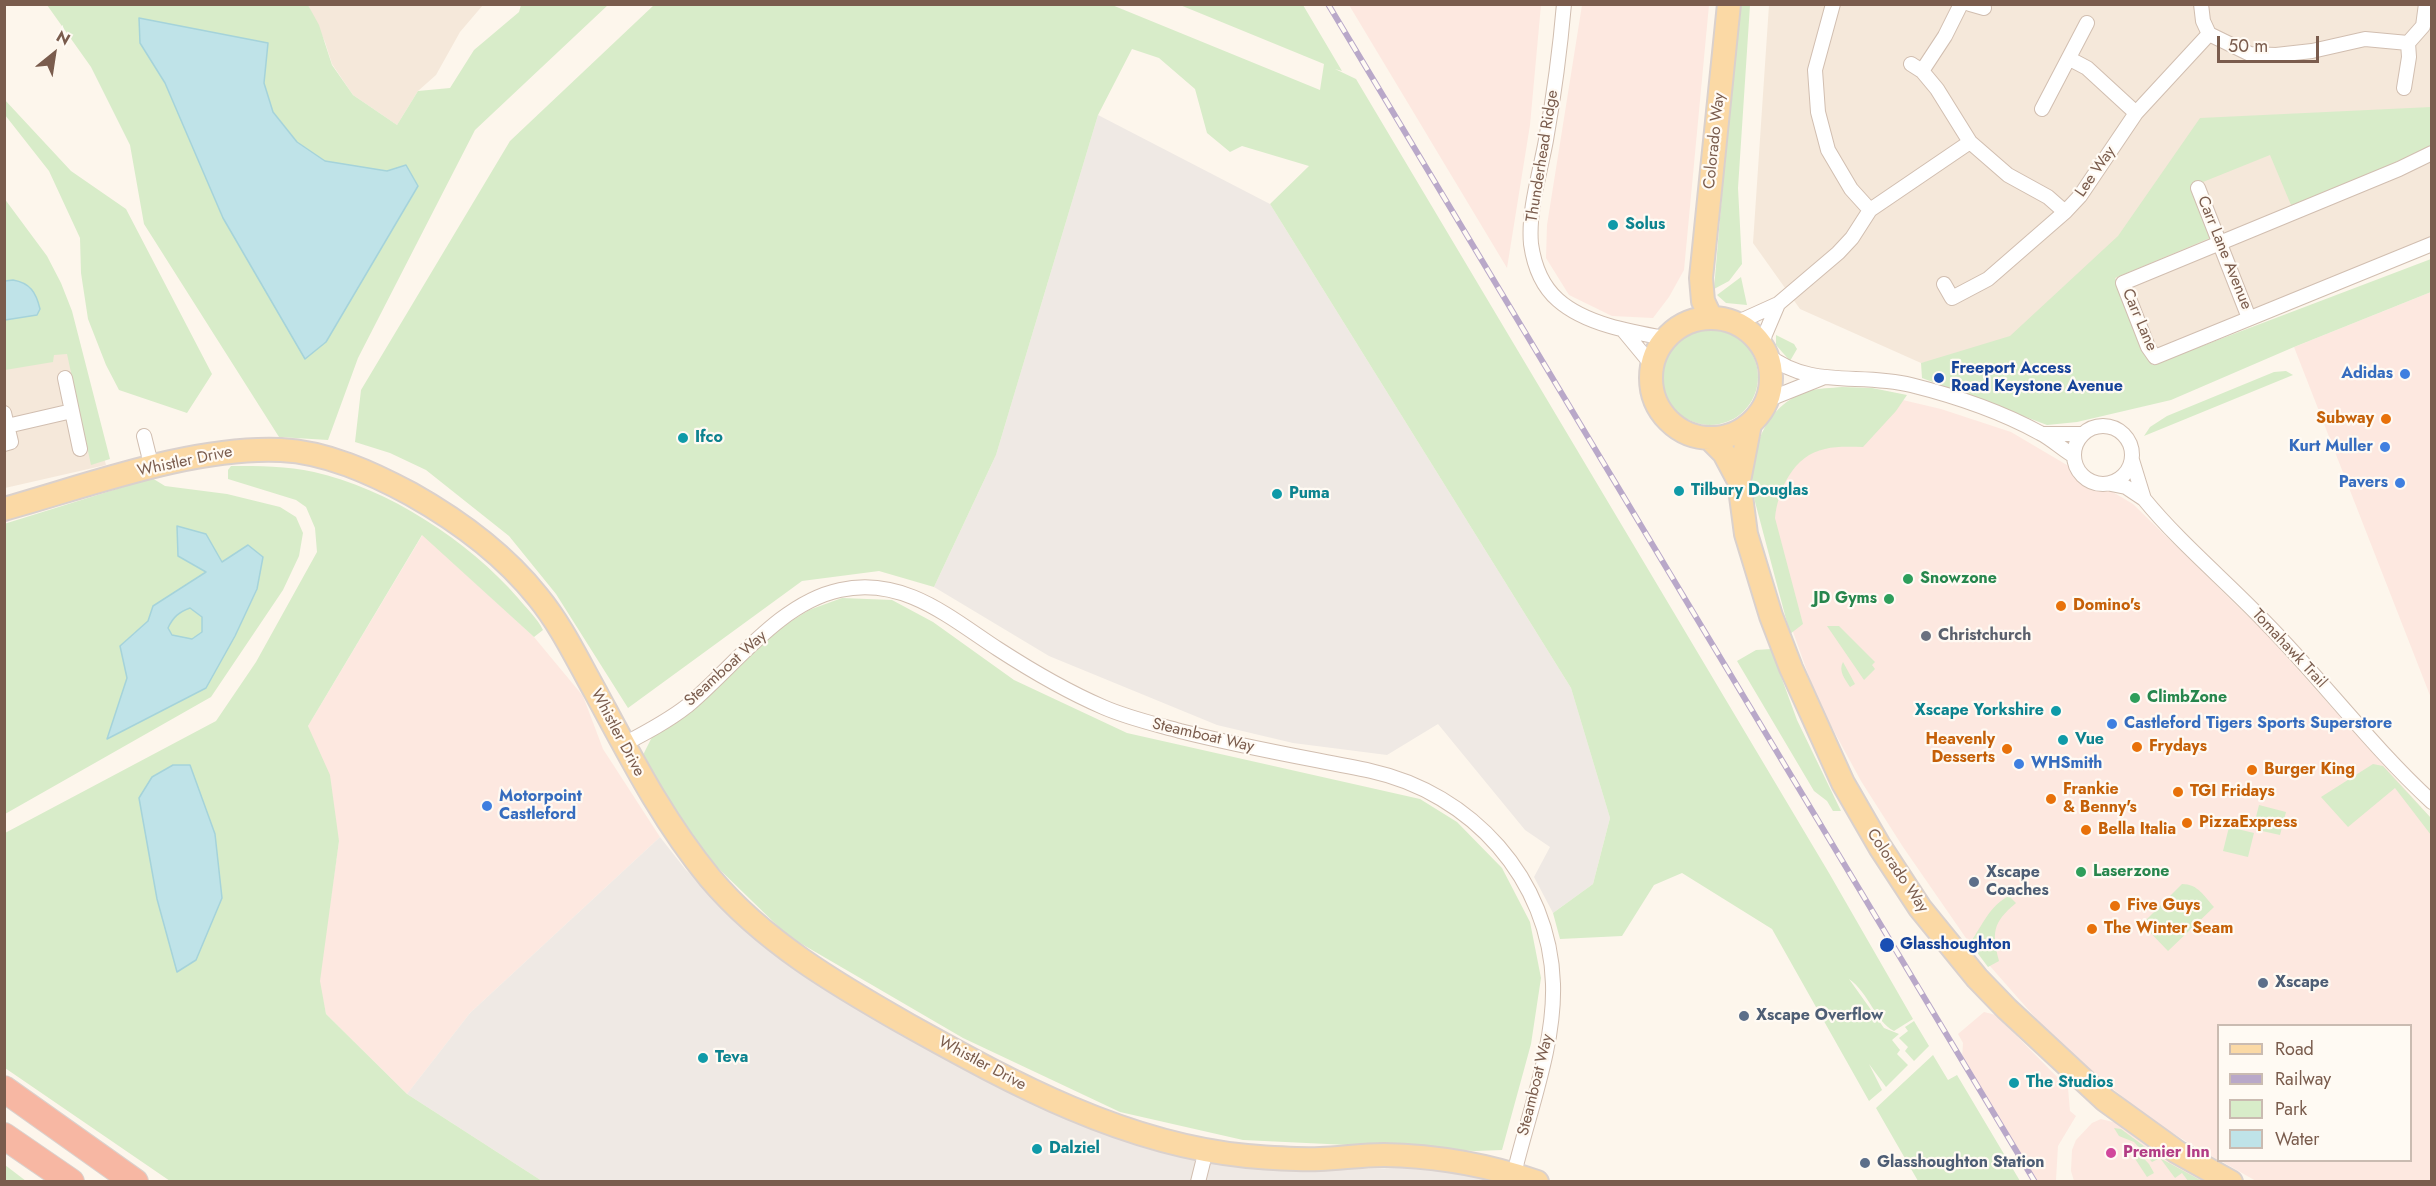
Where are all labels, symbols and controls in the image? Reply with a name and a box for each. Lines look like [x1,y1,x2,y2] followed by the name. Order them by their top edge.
[24,24,84,84] north arrow
[2220,24,2322,62] scale bar
[52,25,75,51] text: N
[2228,33,2268,59] text: 50 m
[1523,89,1563,223] street label: Thunderhead Ridge
[1700,92,1730,190] street label: Colorado Way
[2072,143,2120,201] street label: Lee Way
[2193,193,2255,313] street label: Carr Lane Avenue
[1625,215,1665,235] place label: Solus
[1606,218,1620,232] marker: Solus
[2117,286,2161,354] street label: Carr Lane
[1951,359,2123,397] place label: Freeport Access Road Keystone Avenue
[2341,364,2393,384] place label: Adidas
[2398,367,2412,381] marker: Adidas
[1932,371,1946,385] marker: Freeport Access Road Keystone Avenue
[2316,409,2374,429] place label: Subway
[2379,412,2393,426] marker: Subway
[695,428,723,448] place label: Ifco
[676,431,690,445] marker: Ifco
[2289,437,2373,457] place label: Kurt Muller
[2378,440,2392,454] marker: Kurt Muller
[136,443,234,481] street label: Whistler Drive
[2339,473,2388,493] place label: Pavers
[2393,476,2407,490] marker: Pavers
[1691,481,1808,501] place label: Tilbury Douglas
[1289,484,1330,504] place label: Puma
[1672,484,1686,498] marker: Tilbury Douglas
[1270,487,1284,501] marker: Puma
[1920,569,1997,589] place label: Snowzone
[1901,572,1915,586] marker: Snowzone
[1813,589,1877,609] place label: JD Gyms
[1882,592,1896,606] marker: JD Gyms
[2073,596,2140,616] place label: Domino's
[2054,599,2068,613] marker: Domino's
[2248,606,2330,692] street label: Tomahawk Trail
[1938,626,2031,646] place label: Christchurch
[681,627,771,711] street label: Steamboat Way
[1919,629,1933,643] marker: Christchurch
[586,686,648,780] street label: Whistler Drive
[2147,688,2227,708] place label: ClimbZone
[2128,691,2142,705] marker: ClimbZone
[1915,701,2044,721] place label: Xscape Yorkshire
[2049,704,2063,718] marker: Xscape Yorkshire
[2124,714,2392,734] place label: Castleford Tigers Sports Superstore
[1150,715,1256,757] street label: Steamboat Way
[2105,717,2119,731] marker: Castleford Tigers Sports Superstore
[1925,730,1995,768] place label: Heavenly Desserts
[2075,730,2104,750] place label: Vue
[2056,733,2070,747] marker: Vue
[2149,737,2207,757] place label: Frydays
[2130,740,2144,754] marker: Frydays
[2000,742,2014,756] marker: Heavenly Desserts
[2031,754,2102,774] place label: WHSmith
[2012,757,2026,771] marker: WHSmith
[2264,760,2355,780] place label: Burger King
[2245,763,2259,777] marker: Burger King
[2063,780,2137,818] place label: Frankie & Benny's
[2190,782,2275,802] place label: TGI Fridays
[2171,785,2185,799] marker: TGI Fridays
[499,787,582,825] place label: Motorpoint Castleford
[2044,792,2058,806] marker: Frankie & Benny's
[480,799,494,813] marker: Motorpoint Castleford
[2199,813,2297,833] place label: PizzaExpress
[2180,816,2194,830] marker: PizzaExpress
[2098,820,2176,840] place label: Bella Italia
[2079,823,2093,837] marker: Bella Italia
[1862,825,1932,917] street label: Colorado Way
[2093,862,2170,882] place label: Laserzone
[1986,863,2049,901] place label: Xscape Coaches
[2074,865,2088,879] marker: Laserzone
[1967,875,1981,889] marker: Xscape Coaches
[2127,896,2200,916] place label: Five Guys
[2108,899,2122,913] marker: Five Guys
[2104,919,2233,939] place label: The Winter Seam
[2085,922,2099,936] marker: The Winter Seam
[1900,935,2011,955] place label: Glasshoughton
[1878,936,1896,954] marker: Glasshoughton
[2275,973,2329,993] place label: Xscape
[2256,976,2270,990] marker: Xscape
[1756,1006,1883,1026] place label: Xscape Overflow
[1737,1009,1751,1023] marker: Xscape Overflow
[2217,1024,2412,1162] legend
[1514,1032,1558,1138] street label: Steamboat Way
[935,1033,1029,1095] street label: Whistler Drive
[2275,1036,2314,1062] text: Road
[715,1048,748,1068] place label: Teva
[696,1051,710,1065] marker: Teva
[2275,1066,2331,1092] text: Railway
[2026,1073,2113,1093] place label: The Studios
[2007,1076,2021,1090] marker: The Studios
[2275,1096,2307,1122] text: Park
[2275,1126,2319,1152] text: Water
[1049,1139,1100,1159] place label: Dalziel
[1030,1142,1044,1156] marker: Dalziel
[2123,1143,2210,1163] place label: Premier Inn
[2104,1146,2118,1160] marker: Premier Inn
[1877,1153,2045,1173] place label: Glasshoughton Station
[1858,1156,1872,1170] marker: Glasshoughton Station

